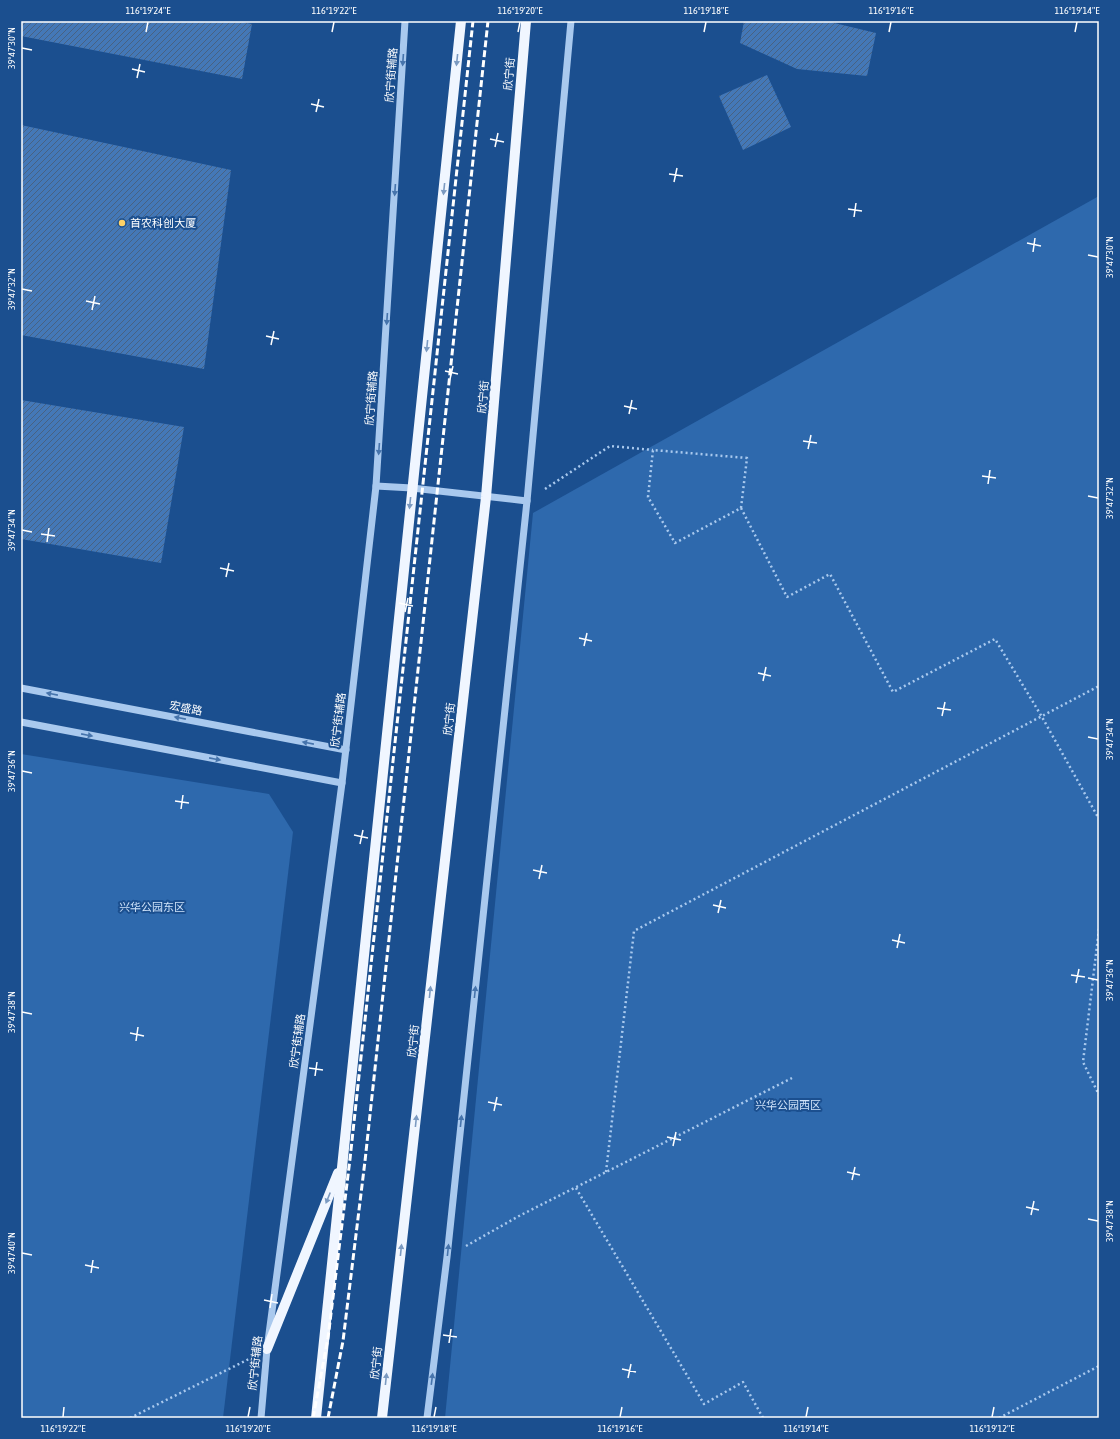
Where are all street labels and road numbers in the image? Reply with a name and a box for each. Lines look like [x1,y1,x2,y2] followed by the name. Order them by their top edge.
[383,47,399,103] street label: 欣宁街辅路
[502,57,516,91] street label: 欣宁街
[363,370,379,426] street label: 欣宁街辅路
[476,380,490,414] street label: 欣宁街
[329,692,347,748] street label: 欣宁街辅路
[169,699,203,717] street label: 宏盛路
[441,702,457,736] street label: 欣宁街
[287,1013,307,1069] street label: 欣宁街辅路
[405,1024,421,1058] street label: 欣宁街
[246,1335,264,1391] street label: 欣宁街辅路
[368,1346,384,1380] street label: 欣宁街

